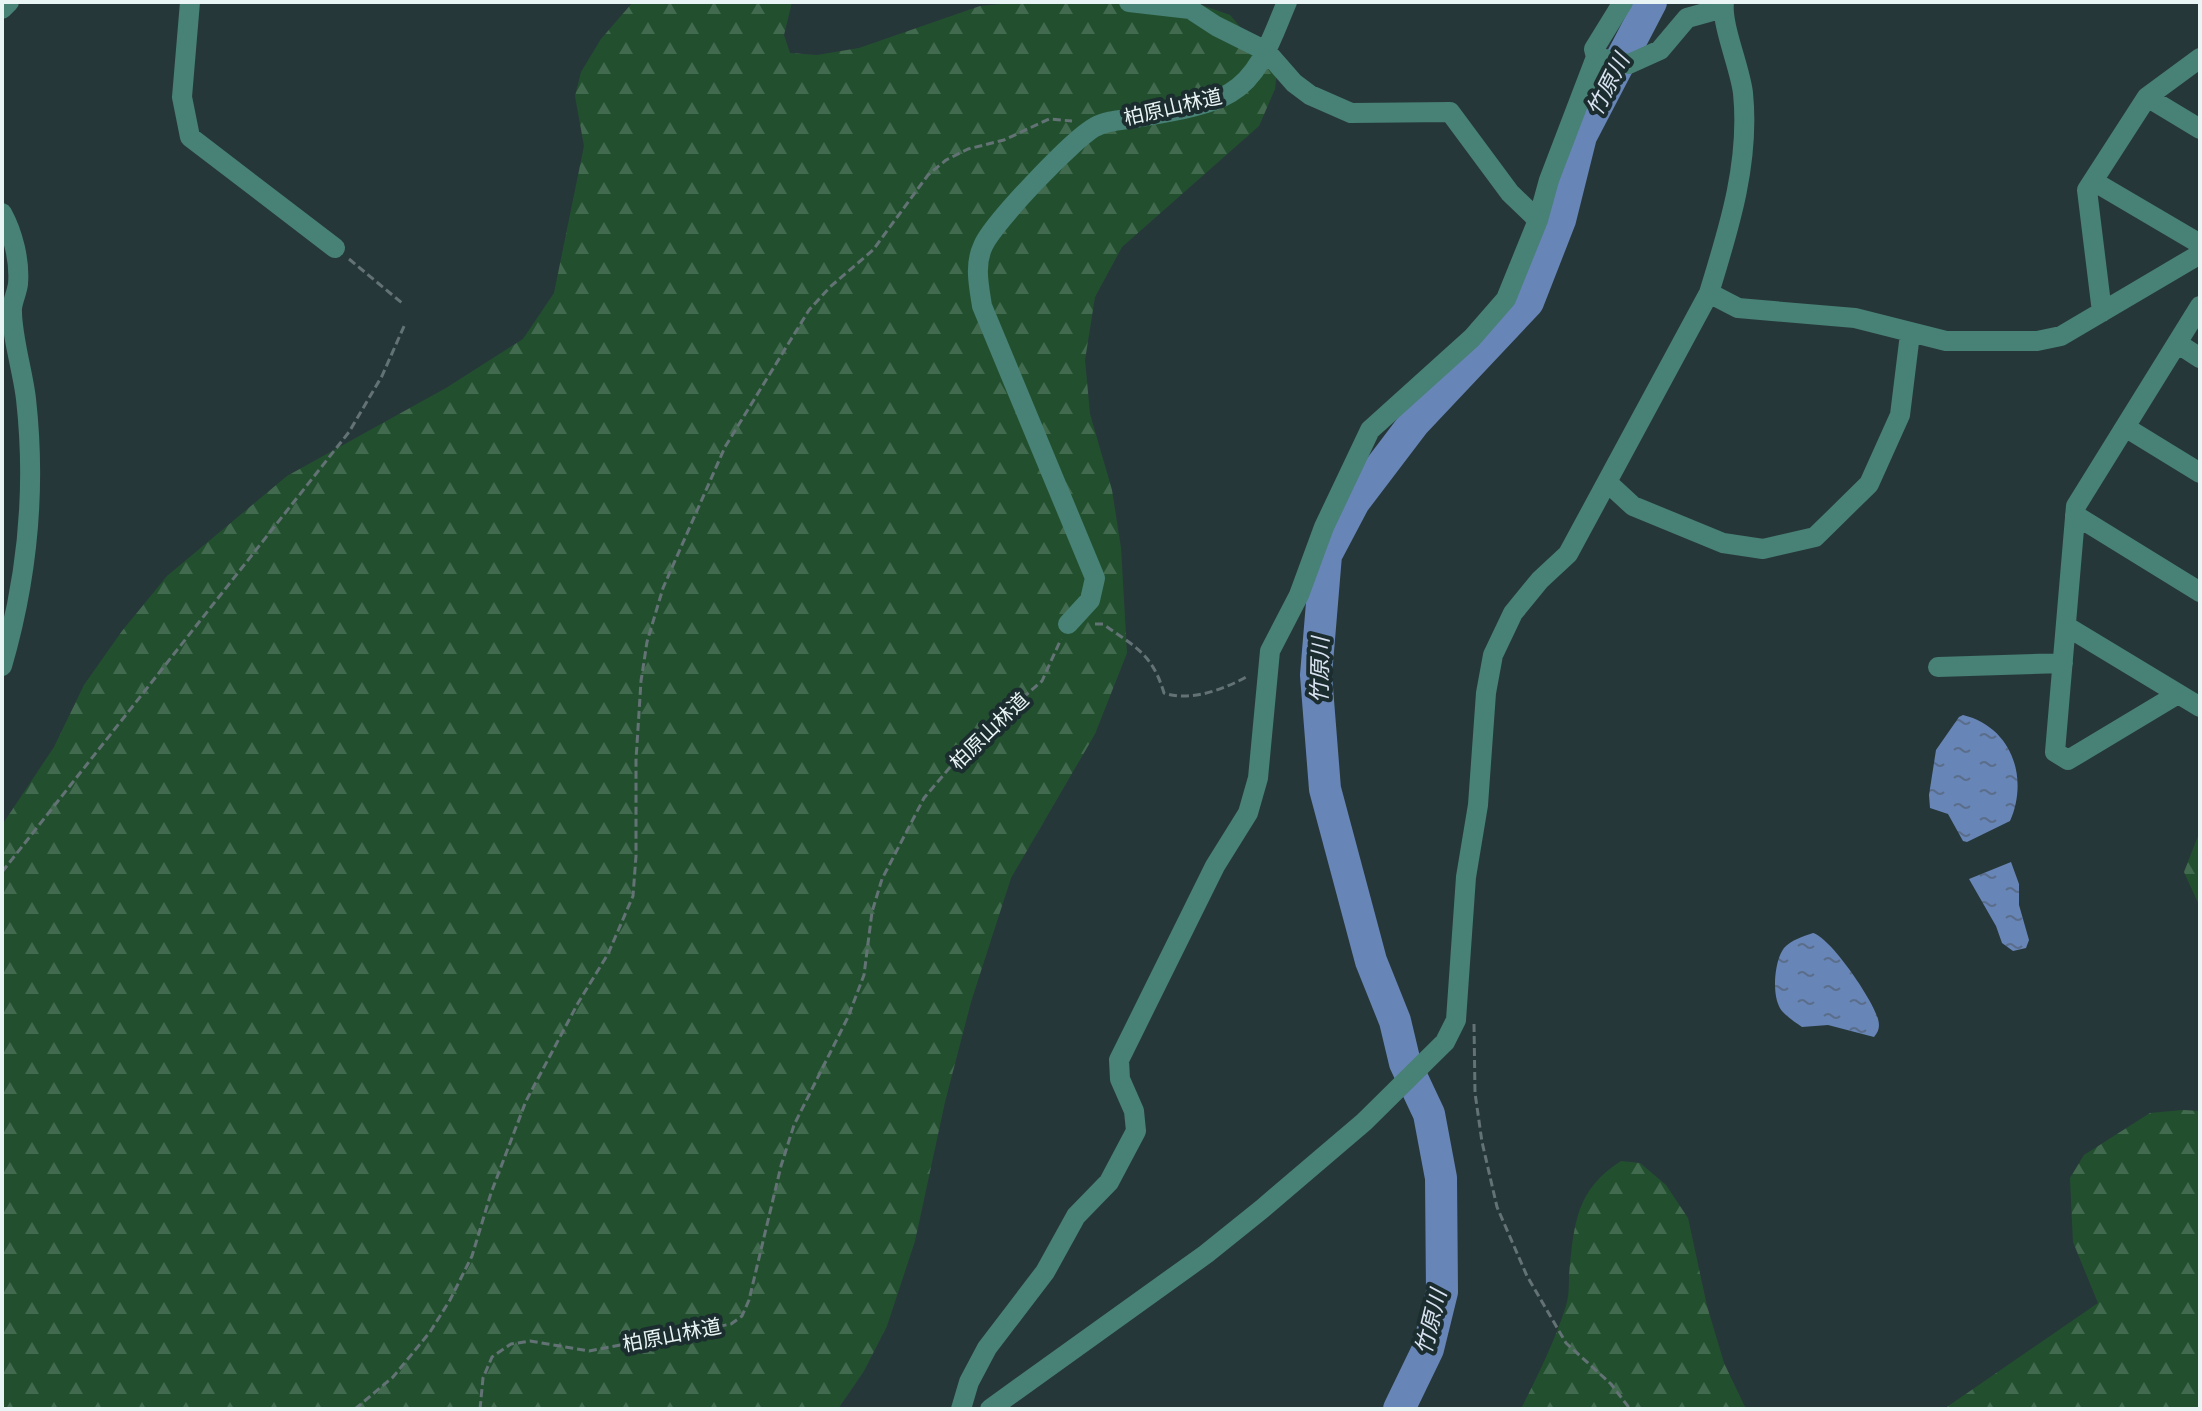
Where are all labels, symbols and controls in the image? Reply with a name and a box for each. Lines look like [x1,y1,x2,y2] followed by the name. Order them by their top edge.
[1582,48,1635,120] water label: 竹原川
[1122,85,1224,129] street label: 柏原山林道
[1307,635,1333,703] water label: 竹原川
[945,688,1033,774] street label: 柏原山林道
[1411,1285,1452,1357] water label: 竹原川
[621,1315,723,1355] street label: 柏原山林道

